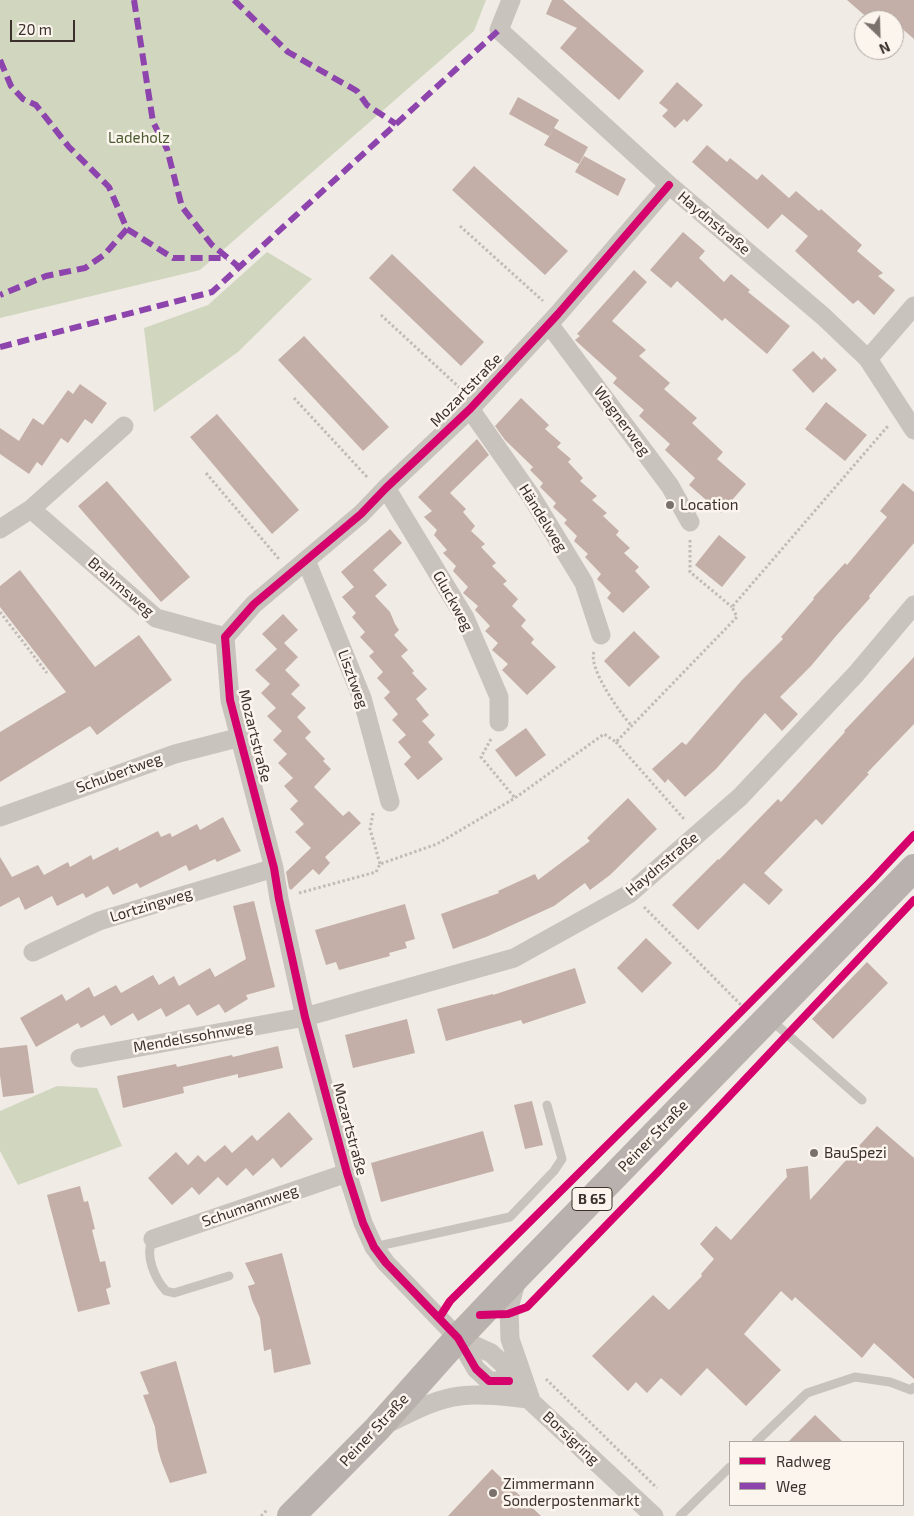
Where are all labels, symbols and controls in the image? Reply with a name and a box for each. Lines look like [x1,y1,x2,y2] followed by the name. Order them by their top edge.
[12,10,78,42] scale bar
[854,10,904,60] north arrow
[18,20,52,38] text: 20 m
[877,38,893,58] text: N
[108,129,170,147] park label: Ladeholz
[674,187,754,259] street label: Haydnstraße
[427,350,505,430] street label: Mozartstraße
[590,383,654,459] street label: Wagnerweg
[515,481,571,555] street label: Händelweg
[680,496,738,514] place label: Location
[664,499,676,511] marker: Location
[84,553,158,621] street label: Brahmsweg
[429,568,477,634] street label: Gluckweg
[334,647,372,711] street label: Lisztweg
[235,688,275,784] street label: Mozartstraße
[74,749,164,797] street label: Schubertweg
[622,828,702,900] street label: Haydnstraße
[108,884,194,926] street label: Lortzingweg
[132,1018,254,1056] street label: Mendelssohnweg
[329,1081,371,1177] street label: Mozartstraße
[614,1096,692,1176] street label: Peiner Straße
[824,1144,887,1162] place label: BauSpezi
[808,1147,820,1159] marker: BauSpezi
[200,1181,300,1231] street label: Schumannweg
[572,1188,612,1210] road number: B 65
[336,1390,412,1470] street label: Peiner Straße
[539,1407,603,1469] street label: Borsigring
[729,1441,904,1506] legend
[776,1452,831,1470] text: Radweg
[503,1475,639,1510] place label: Zimmermann Sonderpostenmarkt
[776,1477,806,1495] text: Weg
[487,1487,499,1499] marker: Zimmermann Sonderpostenmarkt

